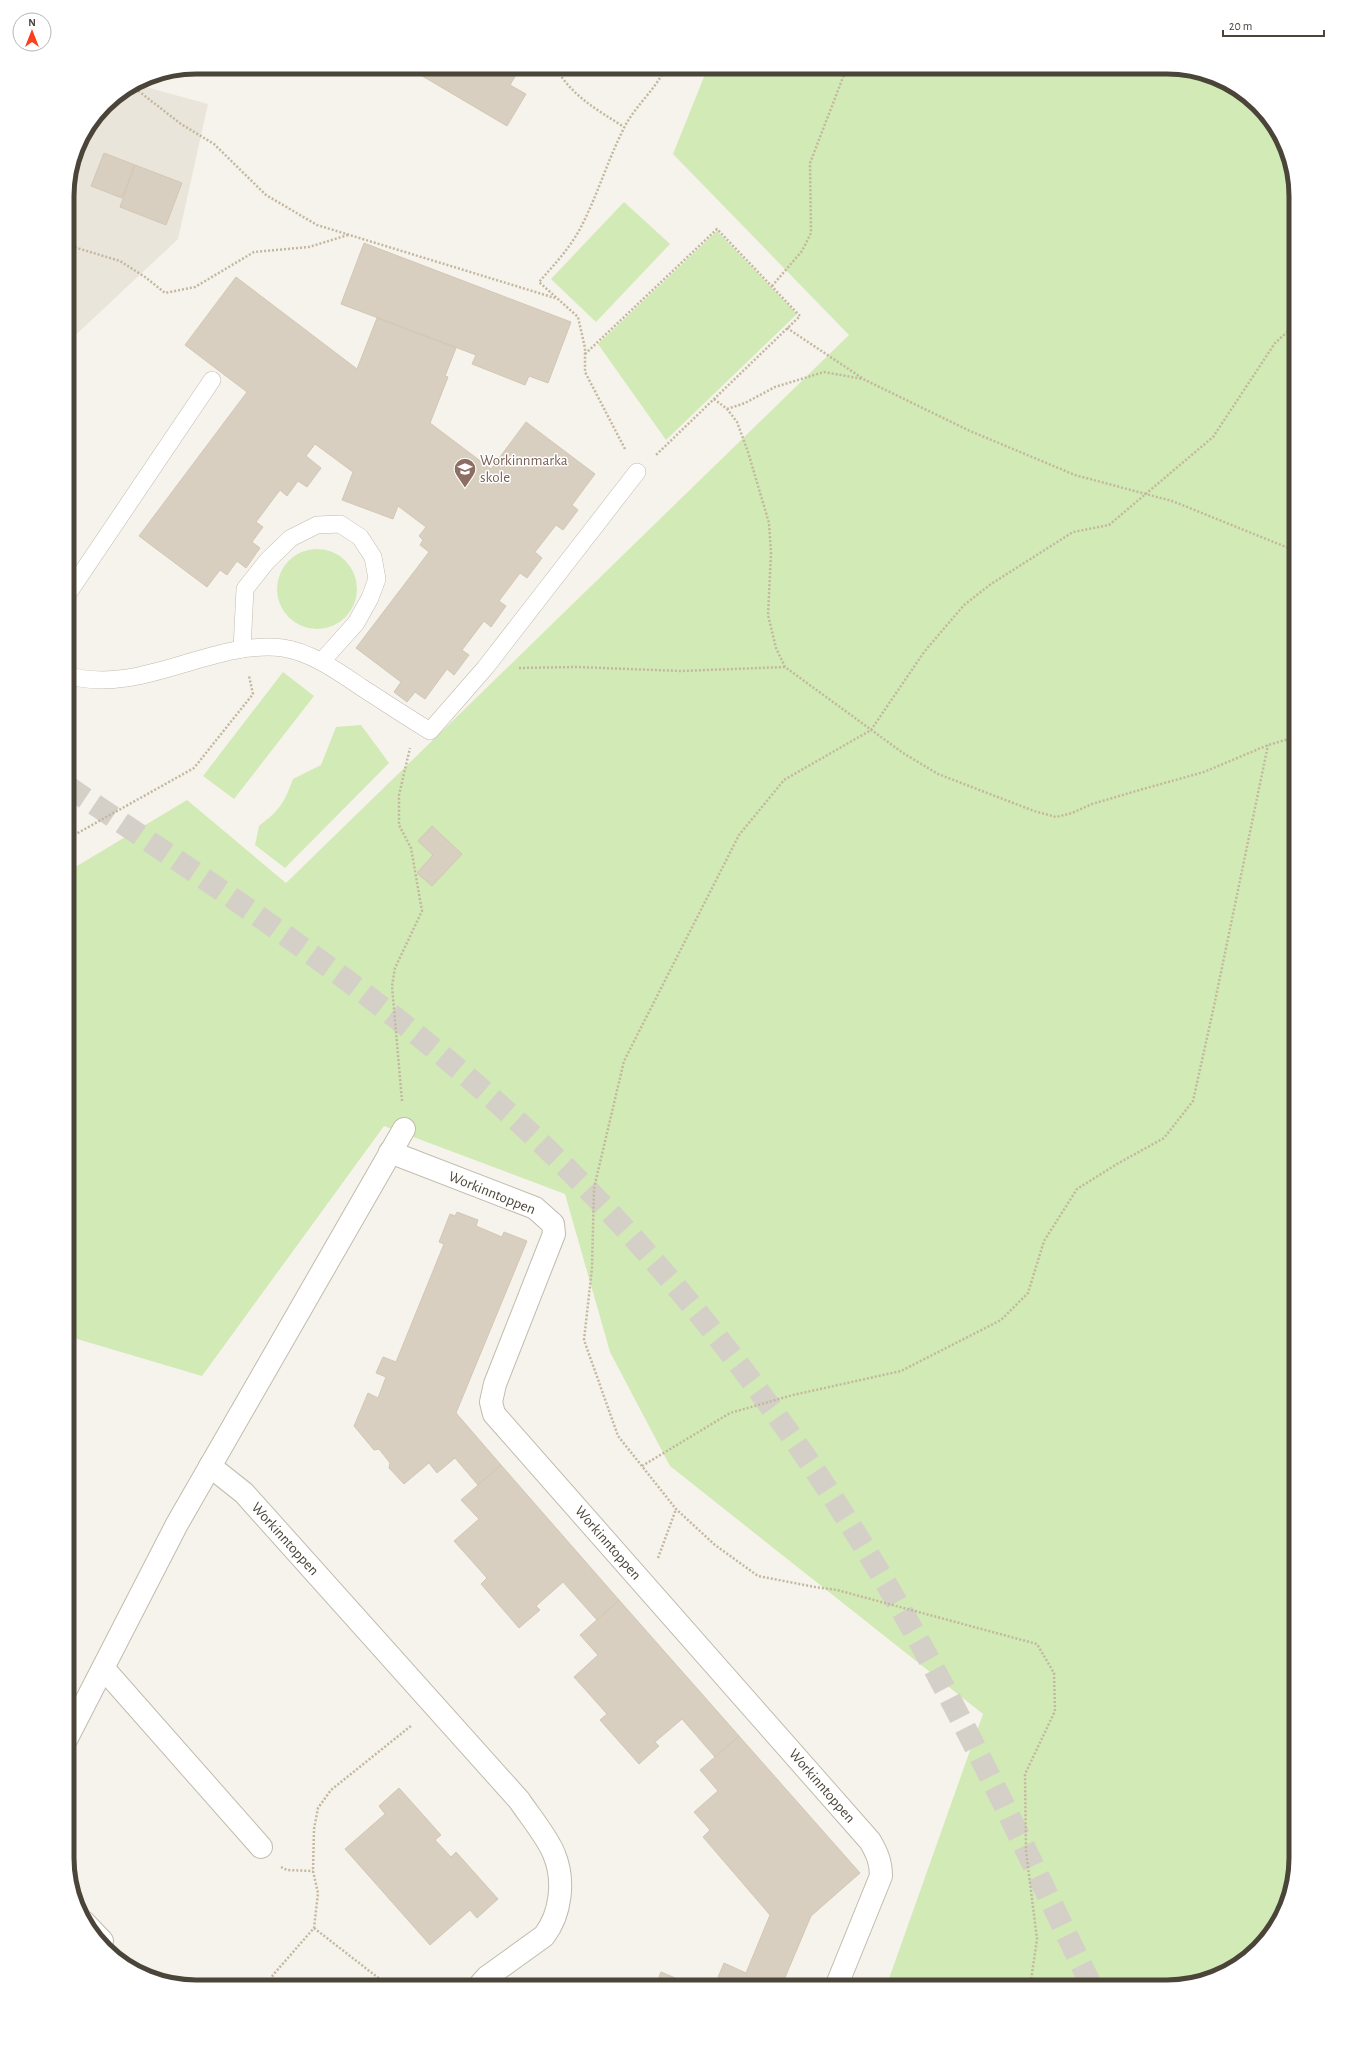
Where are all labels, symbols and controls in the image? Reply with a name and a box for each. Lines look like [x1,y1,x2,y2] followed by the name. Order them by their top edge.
[12,12,52,52] north arrow
[1223,12,1324,38] scale bar
[28,17,36,28] text: N
[1229,20,1252,32] text: 20 m
[480,453,568,485] place label: Workinnmarka skole
[452,456,478,489] school or university icon: Workinnmarka skole
[446,1169,538,1217] street label: Workinntoppen
[248,1500,322,1578] street label: Workinntoppen
[572,1503,644,1583] street label: Workinntoppen
[786,1746,858,1826] street label: Workinntoppen

